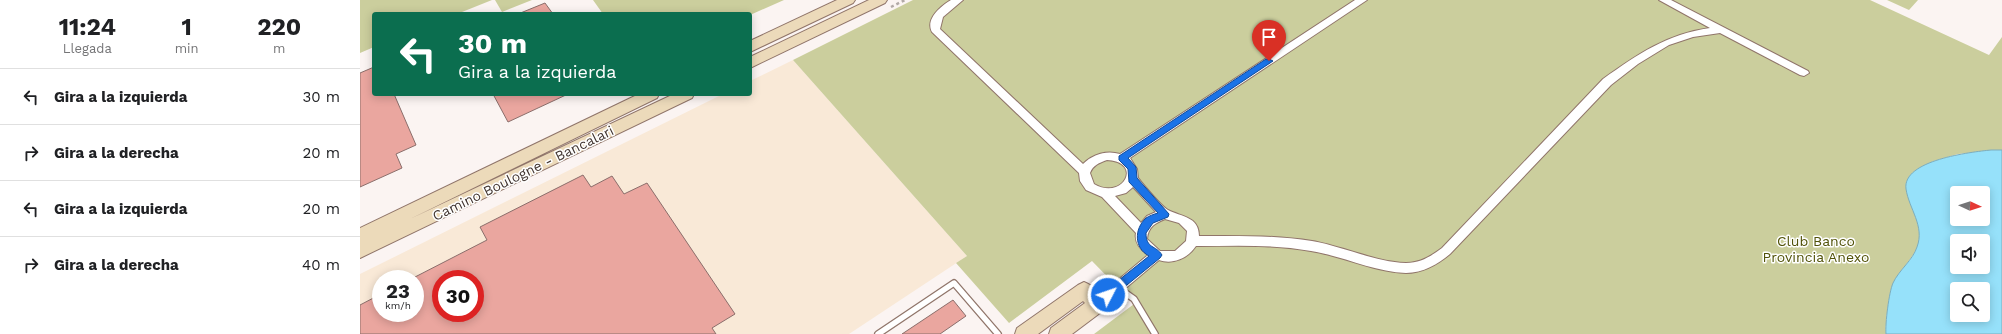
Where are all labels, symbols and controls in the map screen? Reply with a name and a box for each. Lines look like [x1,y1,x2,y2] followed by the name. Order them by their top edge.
[59,13,116,41] text: 11:24
[181,13,192,41] text: 1
[257,13,301,41] text: 220
[1252,20,1286,61] pin
[1258,26,1280,48] icon: arrive
[458,27,527,60] text: 30 m
[392,28,444,80] icon: left
[63,41,112,56] text: Llegada
[175,41,199,56] text: min
[273,41,285,56] text: m
[458,61,617,82] text: Gira a la izquierda
[20,86,42,108] icon: left
[54,88,187,106] text: Gira a la izquierda
[303,88,340,106] text: 30 m
[430,122,616,224] street label: Camino Boulogne - Bancalari
[20,142,42,164] icon: right
[54,144,179,162] text: Gira a la derecha
[303,144,340,162] text: 20 m
[1950,186,1990,226] north arrow
[1950,186,1990,322] map controls
[20,198,42,220] icon: left
[54,200,187,218] text: Gira a la izquierda
[303,200,340,218] text: 20 m
[1763,233,1869,265] park label: Club Banco Provincia Anexo
[1950,234,1990,274] button: sound
[20,254,42,276] icon: right
[54,256,179,274] text: Gira a la derecha
[302,256,340,274] text: 40 m
[432,270,484,322] speed limit sign: 30
[1087,274,1129,316] position arrow
[386,279,410,303] text: 23
[1950,282,1990,322] button: search
[385,300,411,311] text: km/h

